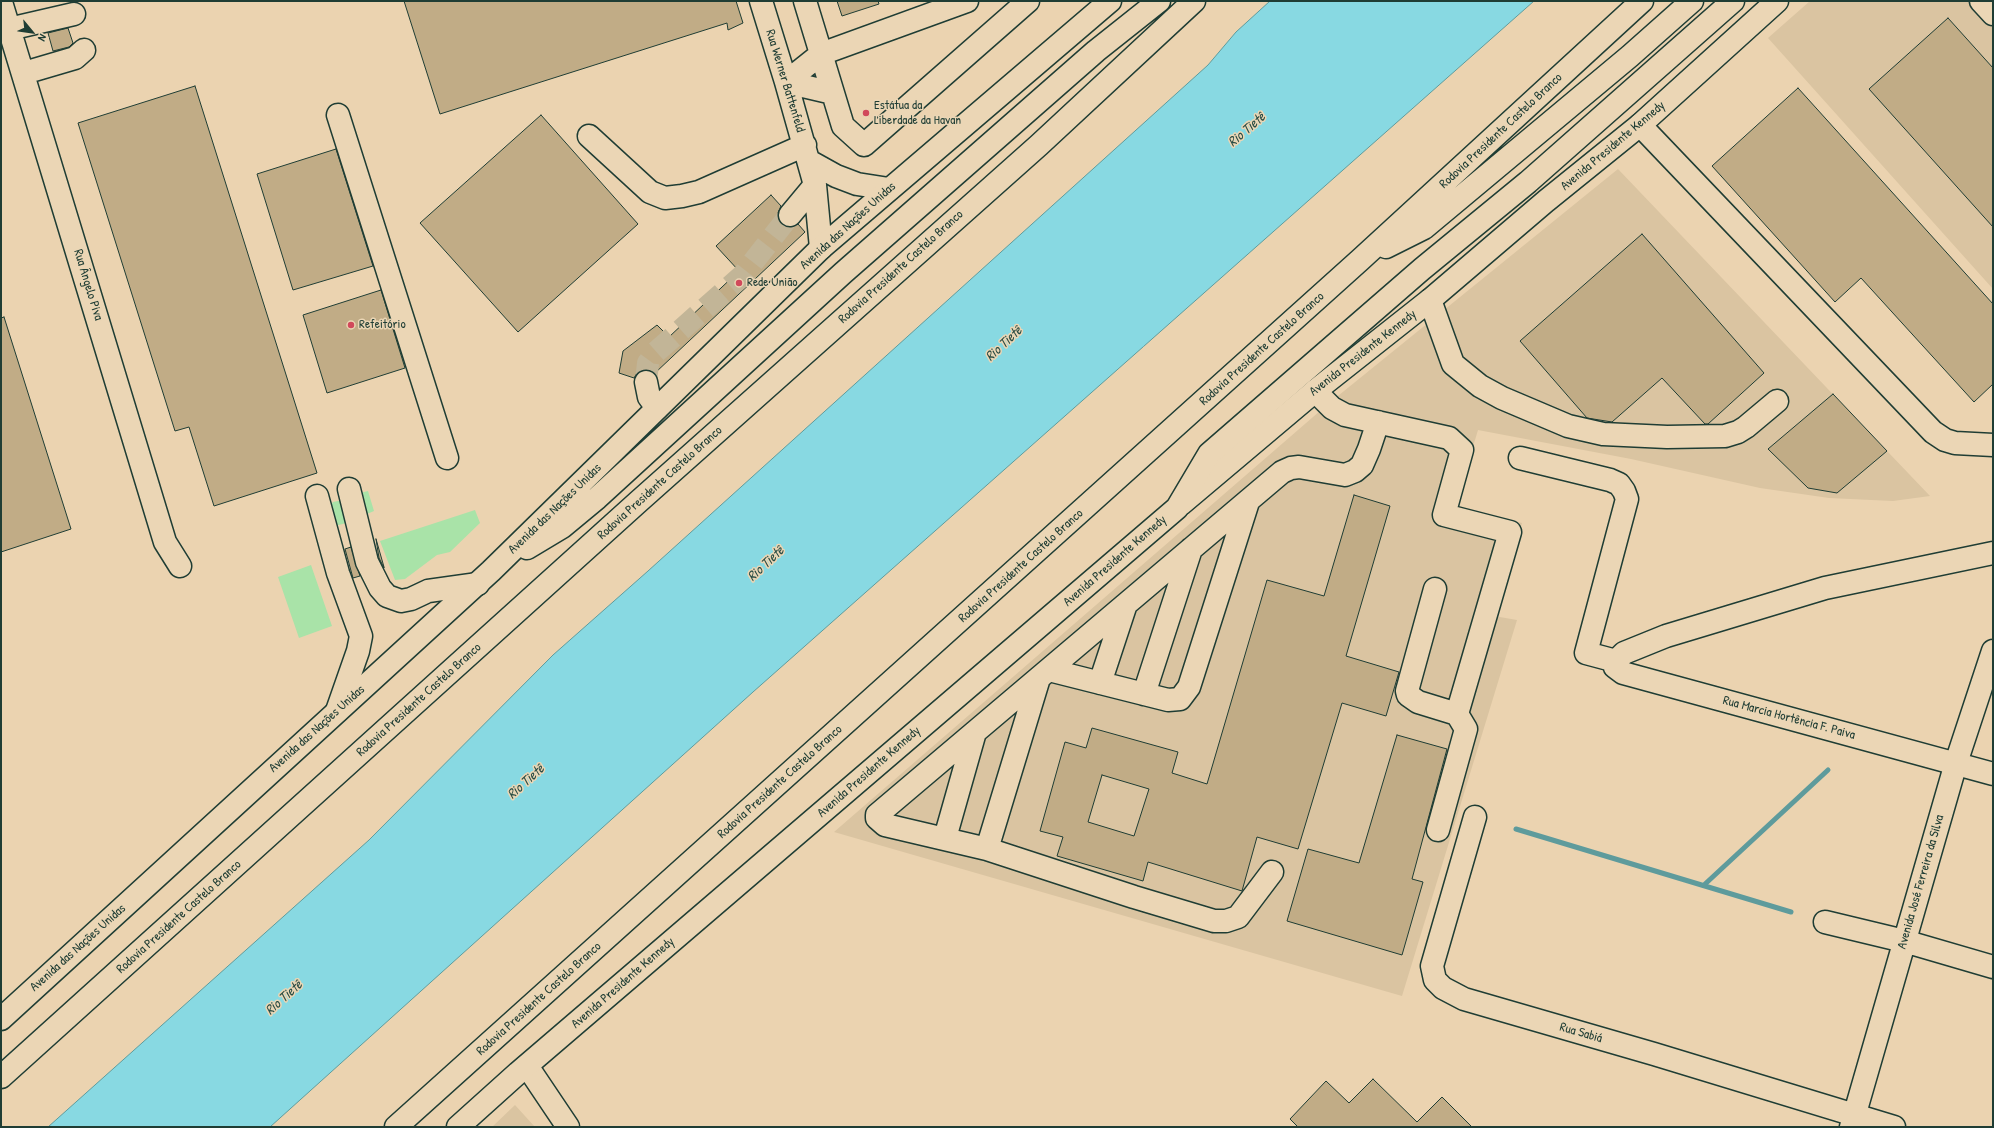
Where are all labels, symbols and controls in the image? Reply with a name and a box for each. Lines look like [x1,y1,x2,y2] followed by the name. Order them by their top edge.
[12,12,52,52] north arrow
[762,28,808,134] street label: Rua Werner Battenfeld
[35,32,50,44] text: N
[1436,70,1566,192] street label: Rodovia Presidente Castelo Branco
[874,98,961,129] place label: Estátua da Liberdade da Havan
[1558,98,1668,194] street label: Avenida Presidente Kennedy
[861,108,871,118] marker: Estátua da Liberdade da Havan
[1225,109,1269,151] water label: Rio Tietê
[797,179,899,273] street label: Avenida das Nações Unidas
[836,207,966,327] street label: Rodovia Presidente Castelo Branco
[70,248,106,322] street label: Rua Ângelo Piva
[747,275,798,291] place label: Rede União
[734,278,744,288] marker: Rede União
[1197,289,1327,409] street label: Rodovia Presidente Castelo Branco
[1306,306,1420,400] street label: Avenida Presidente Kennedy
[359,317,406,333] place label: Refeitório
[346,320,356,330] marker: Refeitório
[982,323,1026,365] water label: Rio Tietê
[595,423,725,543] street label: Rodovia Presidente Castelo Branco
[505,461,605,557] street label: Avenida das Nações Unidas
[956,506,1086,626] street label: Rodovia Presidente Castelo Branco
[1060,512,1170,610] street label: Avenida Presidente Kennedy
[744,543,788,585] water label: Rio Tietê
[354,640,484,760] street label: Rodovia Presidente Castelo Branco
[266,682,368,776] street label: Avenida das Nações Unidas
[1721,693,1857,743] street label: Rua Marcia Hortência F. Paiva
[715,722,845,842] street label: Rodovia Presidente Castelo Branco
[814,723,924,821] street label: Avenida Presidente Kennedy
[504,761,548,803] water label: Rio Tietê
[1894,813,1948,951] street label: Avenida José Ferreira da Silva
[114,857,244,977] street label: Rodovia Presidente Castelo Branco
[27,901,129,995] street label: Avenida das Nações Unidas
[568,934,678,1032] street label: Avenida Presidente Kennedy
[474,939,604,1059] street label: Rodovia Presidente Castelo Branco
[262,977,306,1019] water label: Rio Tietê
[1558,1019,1604,1047] street label: Rua Sabiá

